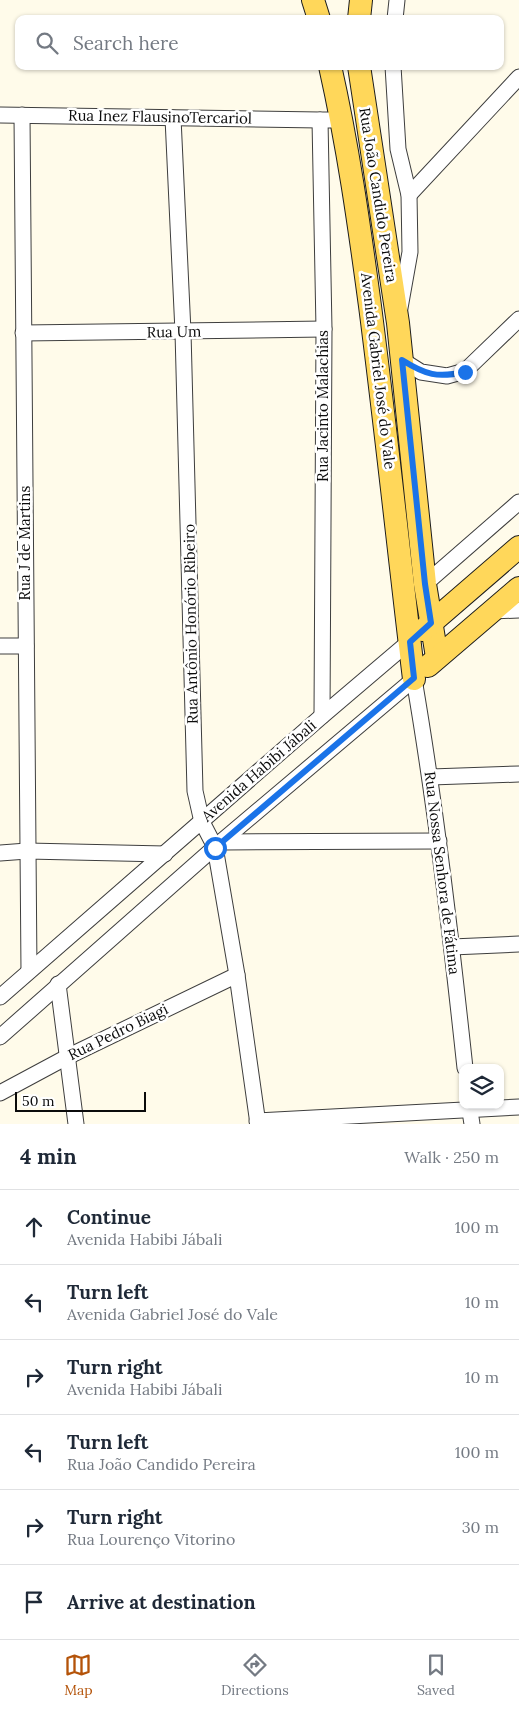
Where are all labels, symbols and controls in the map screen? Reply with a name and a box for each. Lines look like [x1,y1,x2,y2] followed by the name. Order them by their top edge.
[15,15,504,70] search box
[33,29,61,57] icon: search
[73,31,179,55] text: Search here
[68,105,252,128] street label: Rua Inez FlausinoTercariol
[355,106,402,284] street label: Rua João Candido Pereira
[357,271,400,470] street label: Avenida Gabriel José do Vale
[146,322,202,341] street label: Rua Um
[313,330,332,482] street label: Rua Jacinto Malachias
[454,361,477,384] route end
[15,486,34,600] street label: Rua J de Martins
[179,523,202,724] street label: Rua Antônio Honório Ribeiro
[197,716,320,826] street label: Avenida Habibi Jábali
[421,770,464,976] street label: Rua Nossa Senhora de Fátima
[204,837,227,860] route start
[65,999,171,1064] street label: Rua Pedro Biagi
[459,1064,504,1109] map controls
[459,1064,504,1109] button: layers
[15,1089,146,1112] scale bar
[22,1092,55,1110] text: 50 m
[20,1143,77,1170] text: 4 min
[404,1147,499,1167] text: Walk · 250 m
[67,1205,151,1229] text: Continue
[20,1213,48,1241] icon: ahead
[455,1217,499,1237] text: 100 m
[67,1229,222,1249] text: Avenida Habibi Jábali
[67,1280,148,1304] text: Turn left
[20,1288,48,1316] icon: left
[465,1292,499,1312] text: 10 m
[67,1304,278,1324] text: Avenida Gabriel José do Vale
[67,1355,163,1379] text: Turn right
[20,1363,48,1391] icon: right
[465,1367,499,1387] text: 10 m
[67,1379,222,1399] text: Avenida Habibi Jábali
[67,1430,148,1454] text: Turn left
[20,1438,48,1466] icon: left
[455,1442,499,1462] text: 100 m
[67,1454,256,1474] text: Rua João Candido Pereira
[67,1505,163,1529] text: Turn right
[20,1513,48,1541] icon: right
[462,1517,499,1537] text: 30 m
[67,1529,235,1549] text: Rua Lourenço Vitorino
[20,1588,48,1616] icon: arrive
[67,1590,256,1614] text: Arrive at destination
[64,1651,93,1699] tab: Map
[221,1651,289,1699] tab: Directions
[417,1651,455,1699] tab: Saved

